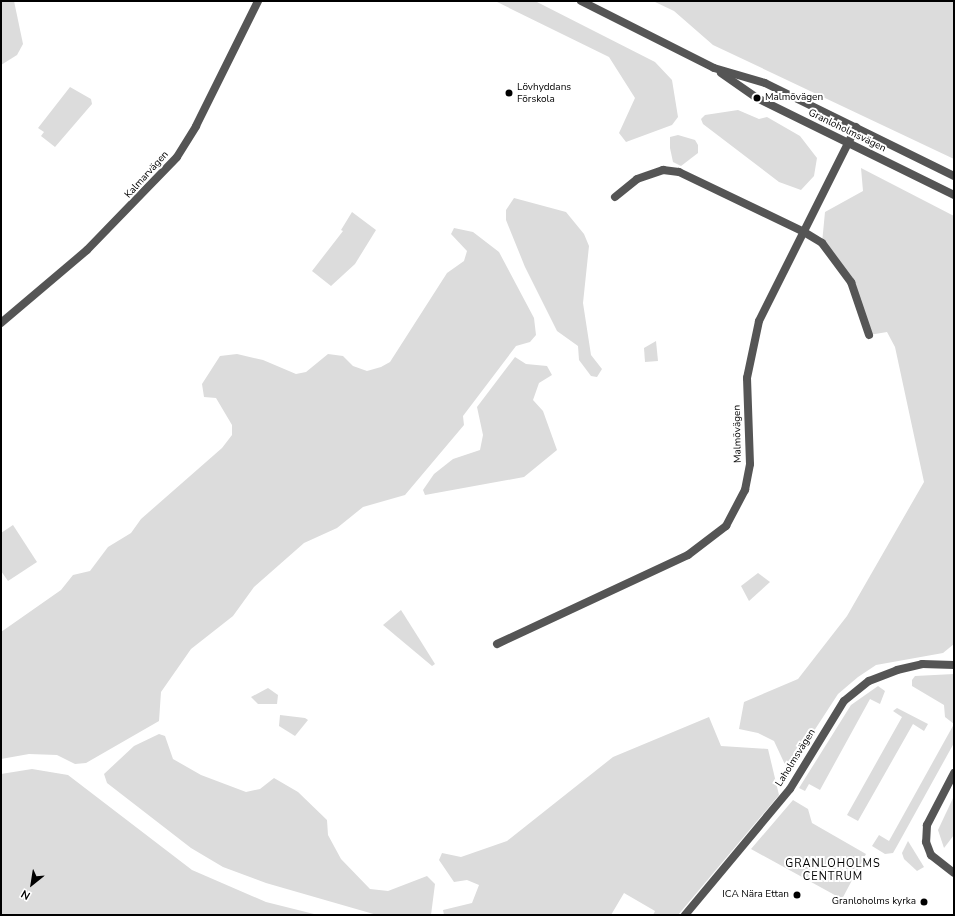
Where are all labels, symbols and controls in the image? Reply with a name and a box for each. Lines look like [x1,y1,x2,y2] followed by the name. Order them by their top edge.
[517,81,571,104] place label: Lövhyddans Förskola
[504,88,514,98] marker: Lövhyddans Förskola
[765,92,823,104] place label: Malmövägen
[752,93,762,103] marker: Malmövägen
[806,107,888,155] street label: Granloholmsvägen
[123,149,171,201] street label: Kalmarvägen
[731,405,745,463] street label: Malmövägen
[774,727,818,789] street label: Laholmsvägen
[785,858,881,884] district label: GRANLOHOLMS CENTRUM
[12,864,52,904] north arrow
[18,886,33,903] text: N
[722,889,789,901] place label: ICA Nära Ettan
[792,890,802,900] marker: ICA Nära Ettan
[832,896,916,908] place label: Granloholms kyrka
[919,897,929,907] marker: Granloholms kyrka

